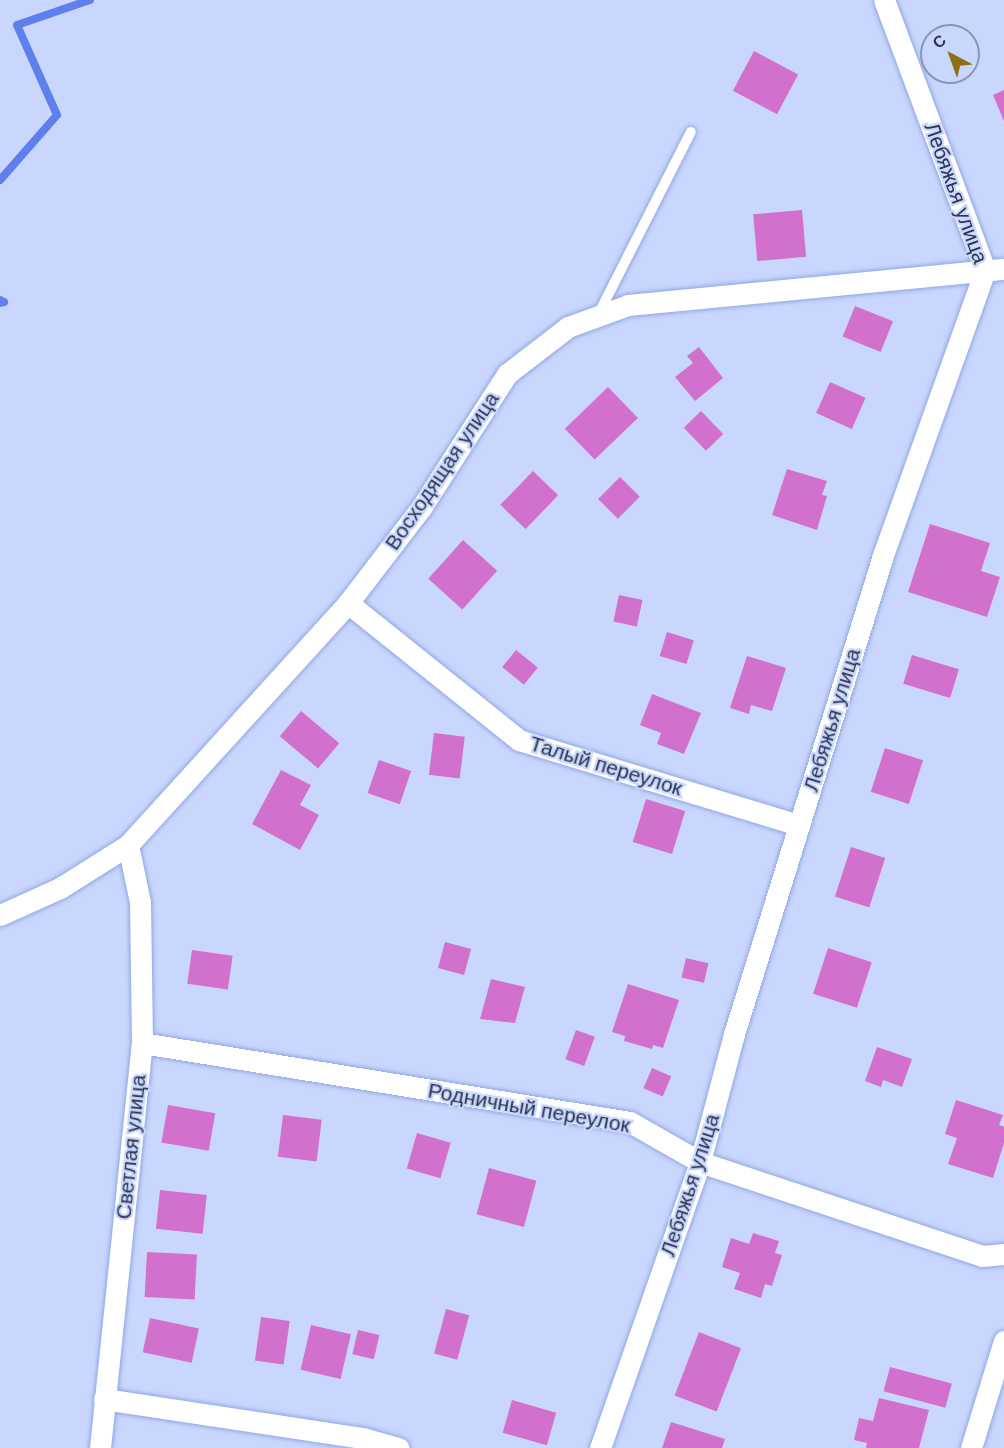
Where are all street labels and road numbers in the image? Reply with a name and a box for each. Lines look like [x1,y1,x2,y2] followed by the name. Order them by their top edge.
[919,119,993,267] street label: Лебяжья улица
[380,387,504,555] street label: Восходящая улица
[798,646,866,794] street label: Лебяжья улица
[527,731,685,801] street label: Талый переулок
[111,1074,151,1220] street label: Светлая улица
[426,1078,632,1138] street label: Родничный переулок
[655,1111,725,1259] street label: Лебяжья улица

